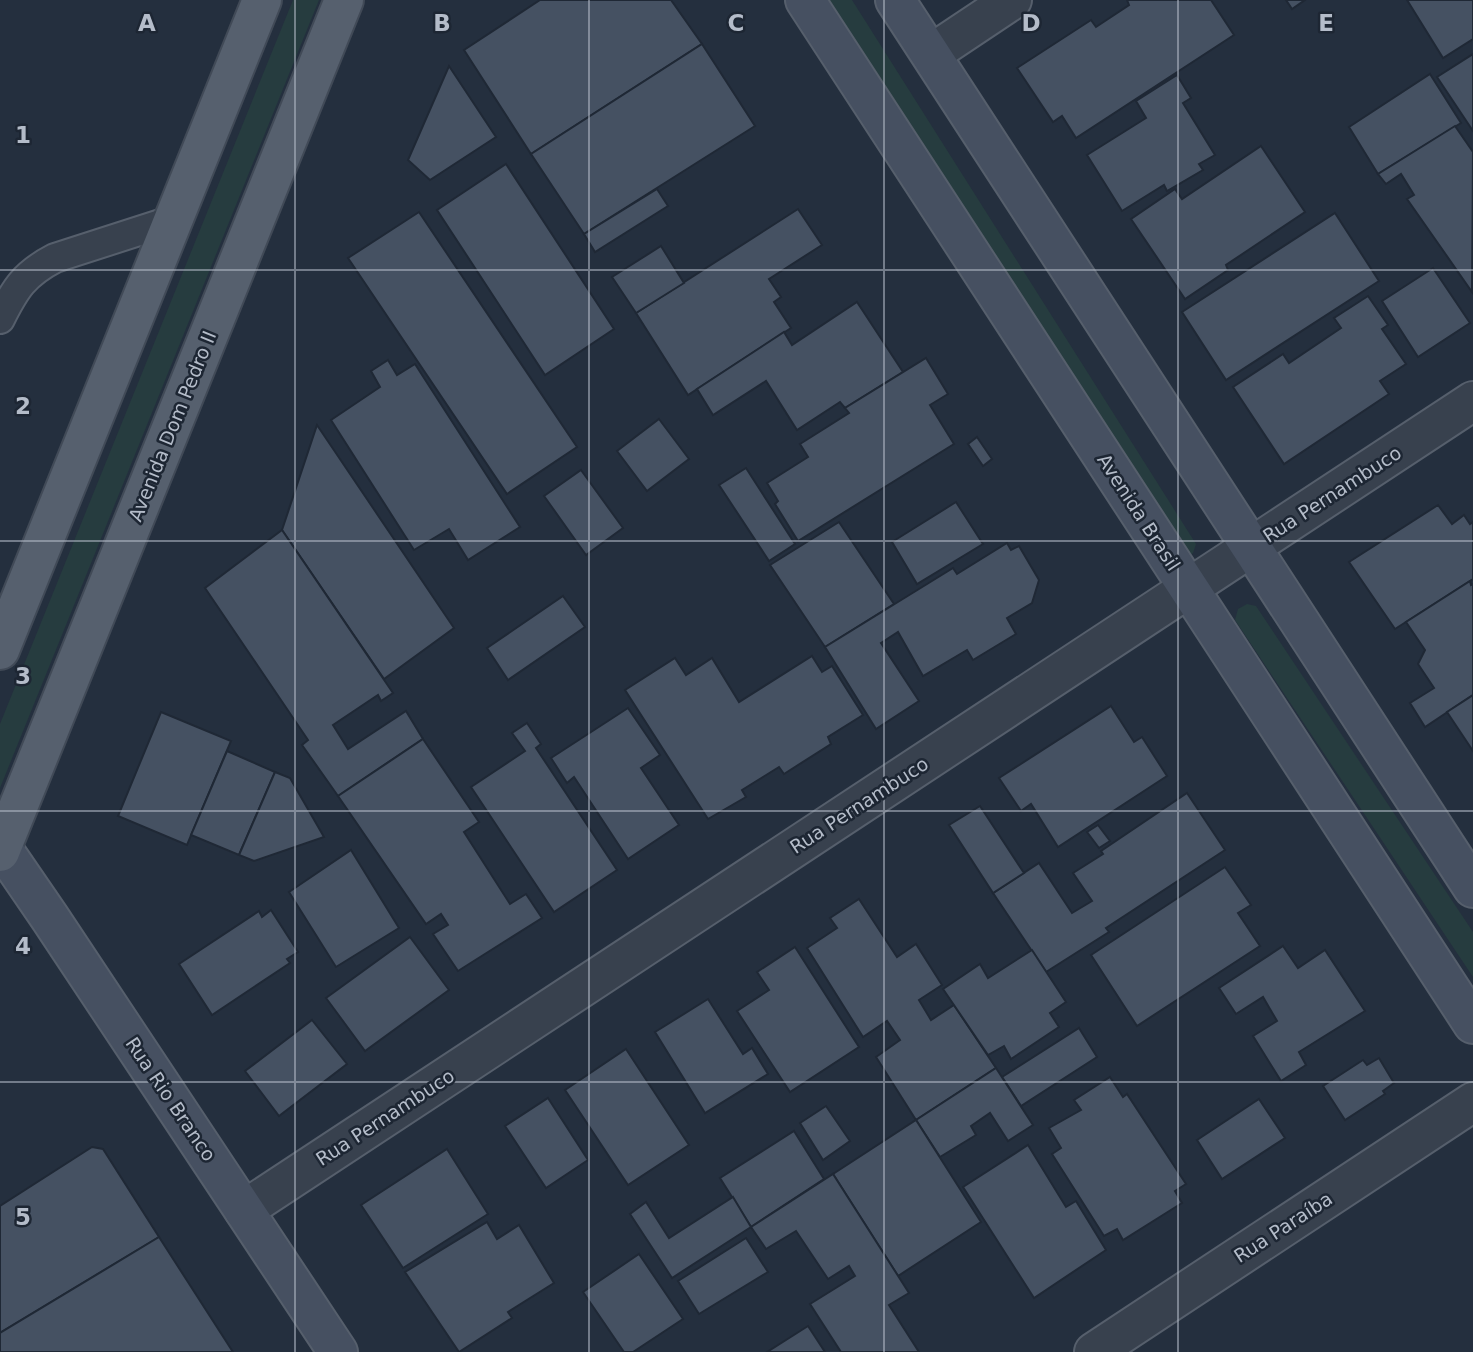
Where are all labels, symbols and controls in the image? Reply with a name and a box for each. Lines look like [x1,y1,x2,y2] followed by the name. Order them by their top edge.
[138,10,156,36] text: A
[433,10,451,36] text: B
[728,10,744,36] text: C
[1021,10,1041,36] text: D
[1318,10,1334,36] text: E
[15,122,31,148] text: 1
[124,328,220,524] street label: Avenida Dom Pedro II
[15,393,31,419] text: 2
[1259,441,1405,547] street label: Rua Pernambuco
[1093,449,1185,575] street label: Avenida Brasil
[15,663,31,689] text: 3
[786,752,932,858] street label: Rua Pernambuco
[15,933,31,959] text: 4
[121,1033,221,1165] street label: Rua Rio Branco
[312,1064,458,1170] street label: Rua Pernambuco
[1230,1187,1336,1267] street label: Rua Paraíba
[15,1204,31,1230] text: 5

